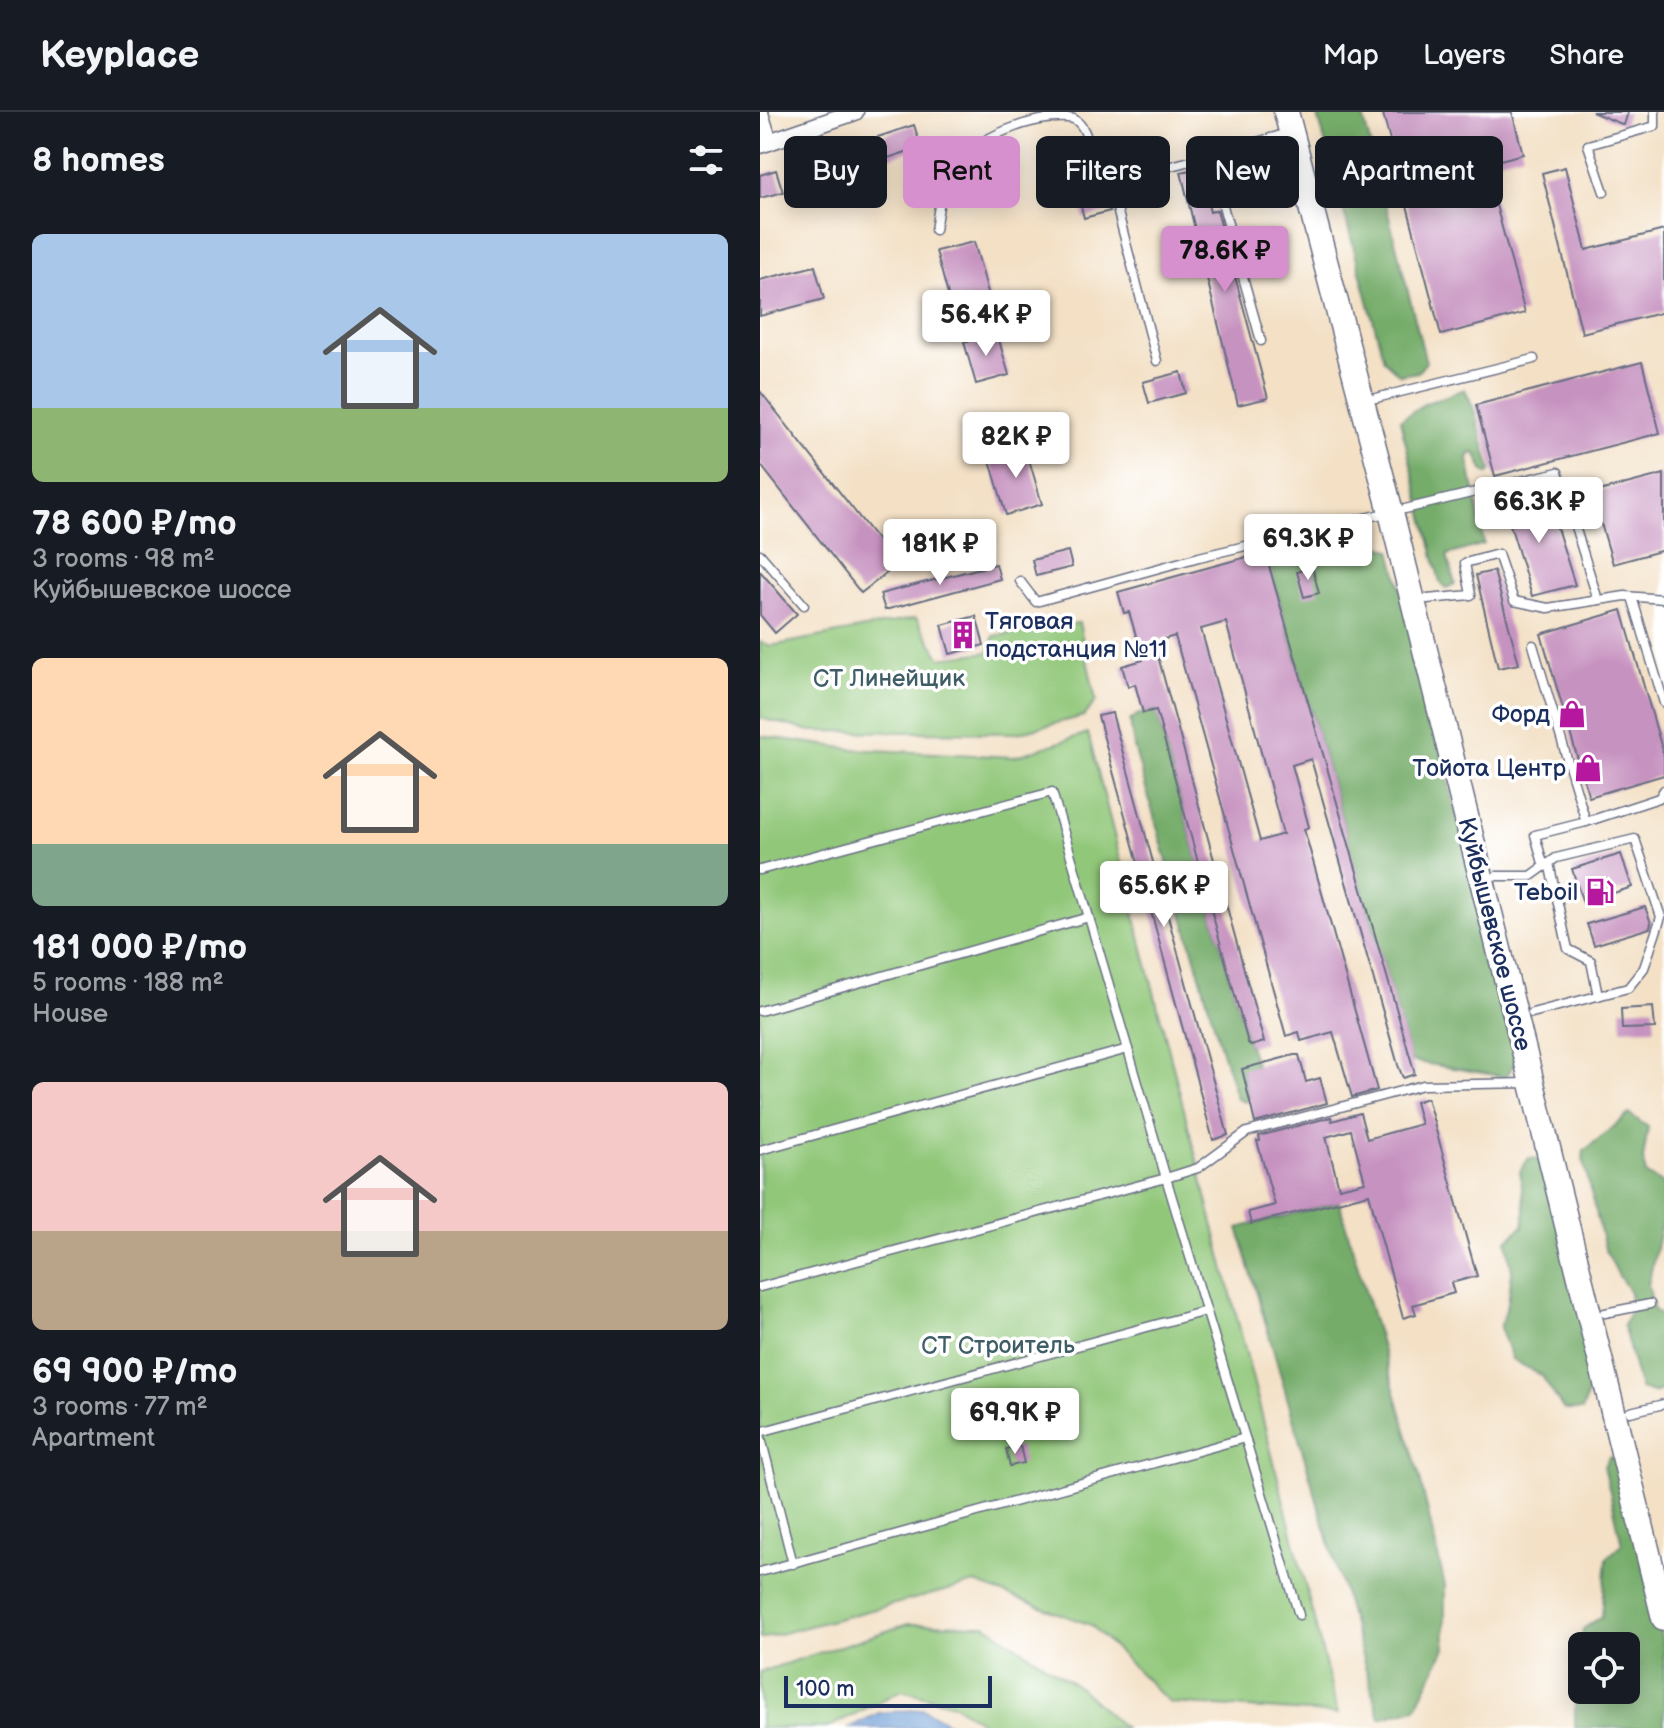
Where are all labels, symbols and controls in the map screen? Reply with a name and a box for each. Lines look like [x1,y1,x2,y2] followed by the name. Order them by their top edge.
[40,33,199,78] text: Keyplace
[1323,39,1379,72] text: Map
[1423,39,1506,72] text: Layers
[1550,39,1624,72] text: Share
[784,136,887,208] chip: Buy
[903,136,1020,208] chip: Rent
[1036,136,1170,208] chip: Filters
[1186,136,1299,208] chip: New
[1315,136,1503,208] chip: Apartment
[684,138,728,182] icon: filters
[32,140,165,181] text: 8 homes
[1151,226,1299,294] pin: 78.6K ₽
[1179,236,1271,267] text: 78.6K ₽
[308,286,452,430] icon: home
[912,290,1060,358] pin: 56.4K ₽
[940,300,1032,331] text: 56.4K ₽
[960,412,1072,480] pin: 82K ₽
[980,422,1052,453] text: 82K ₽
[1465,477,1613,545] pin: 66.3K ₽
[1493,487,1585,518] text: 66.3K ₽
[32,503,237,544] text: 78 600 ₽/mo
[1234,514,1382,582] pin: 69.3K ₽
[875,519,1005,587] pin: 181K ₽
[1262,524,1354,555] text: 69.3K ₽
[901,529,979,560] text: 181K ₽
[32,544,215,575] text: 3 rooms · 98 m²
[32,575,292,606] text: Куйбышевское шоссе
[985,607,1167,664] place label: Тяговая подстанция №11
[948,620,978,650] building icon: Тяговая подстанция №11
[813,664,965,693] park label: СТ Линейщик
[1557,699,1587,729] shop icon: Форд
[1491,700,1550,729] place label: Форд
[308,710,452,854] icon: home
[1573,753,1603,783] shop icon: Тойота Центр
[1412,754,1566,783] place label: Тойота Центр
[1451,814,1538,1054] street label: Куйбышевское шоссе
[1090,861,1238,929] pin: 65.6K ₽
[1118,871,1210,902] text: 65.6K ₽
[1585,877,1615,907] fuel station icon: Teboil
[1514,878,1578,907] place label: Teboil
[32,927,247,968] text: 181 000 ₽/mo
[32,968,224,999] text: 5 rooms · 188 m²
[32,999,108,1030] text: House
[308,1134,452,1278] icon: home
[921,1331,1075,1360] park label: СТ Строитель
[32,1351,237,1392] text: 69 900 ₽/mo
[941,1388,1089,1456] pin: 69.9K ₽
[32,1392,208,1423] text: 3 rooms · 77 m²
[969,1398,1061,1429] text: 69.9K ₽
[32,1423,155,1454] text: Apartment
[1568,1632,1640,1704] map controls
[1568,1632,1640,1704] button: locate
[784,1672,992,1708] scale bar
[796,1676,855,1703] text: 100 m

